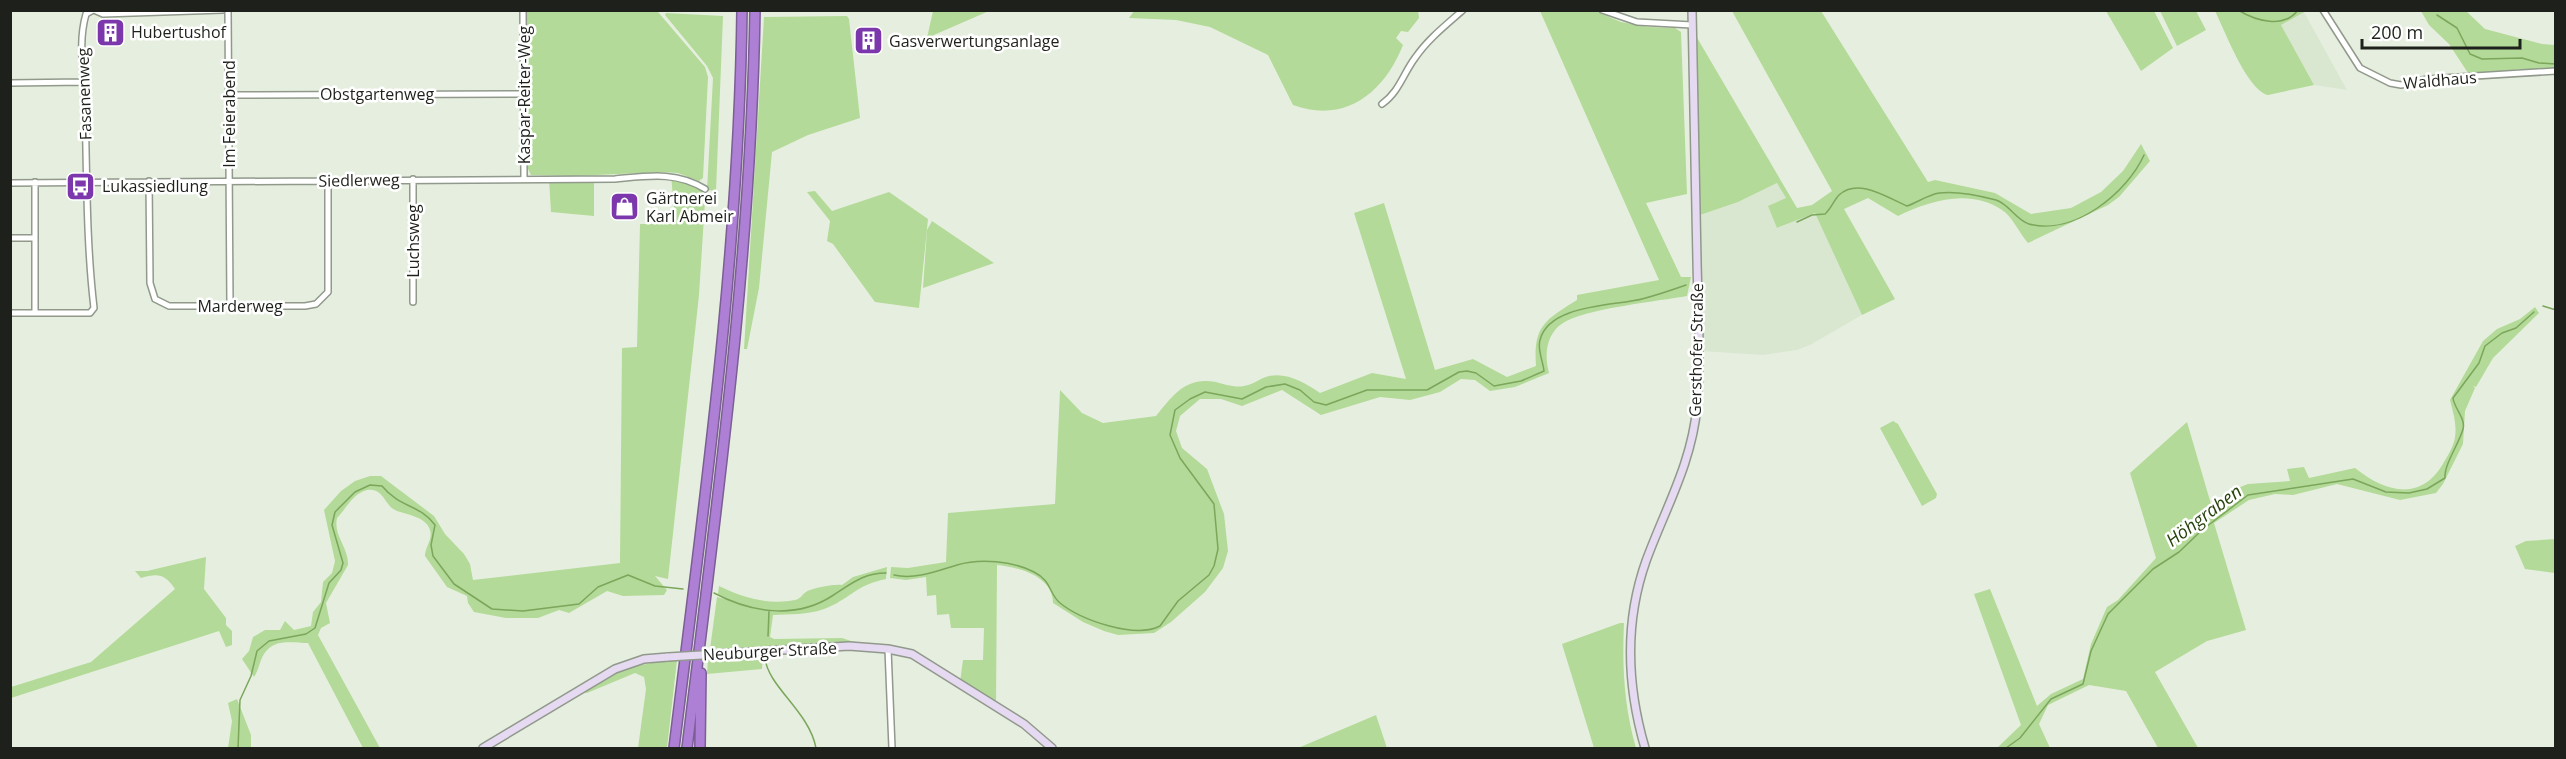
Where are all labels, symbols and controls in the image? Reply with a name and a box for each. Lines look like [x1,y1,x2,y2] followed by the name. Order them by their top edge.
[2362,12,2520,50] scale bar
[94,16,126,48] building icon: Hubertushof
[2371,20,2423,44] text: 200 m
[131,21,228,43] place label: Hubertushof
[513,25,535,164] street label: Kaspar-Reiter-Weg
[852,25,884,57] building icon: Gasverwertungsanlage
[889,30,1060,52] place label: Gasverwertungsanlage
[71,47,97,141] street label: Fasanenweg
[218,60,240,168] street label: Im Feierabend
[2402,66,2478,94] street label: Waldhaus
[320,83,434,105] street label: Obstgartenweg
[318,168,400,192] street label: Siedlerweg
[65,170,97,202] bus stop icon: Lukassiedlung
[102,175,208,197] place label: Lukassiedlung
[646,187,734,227] place label: Gärtnerei Karl Abmeir
[609,191,641,223] shop icon: Gärtnerei Karl Abmeir
[402,204,424,278] street label: Luchsweg
[1684,283,1708,417] street label: Gersthofer Straße
[197,295,283,317] street label: Marderweg
[2161,479,2246,552] water label: Höhgraben
[702,637,838,665] street label: Neuburger Straße

